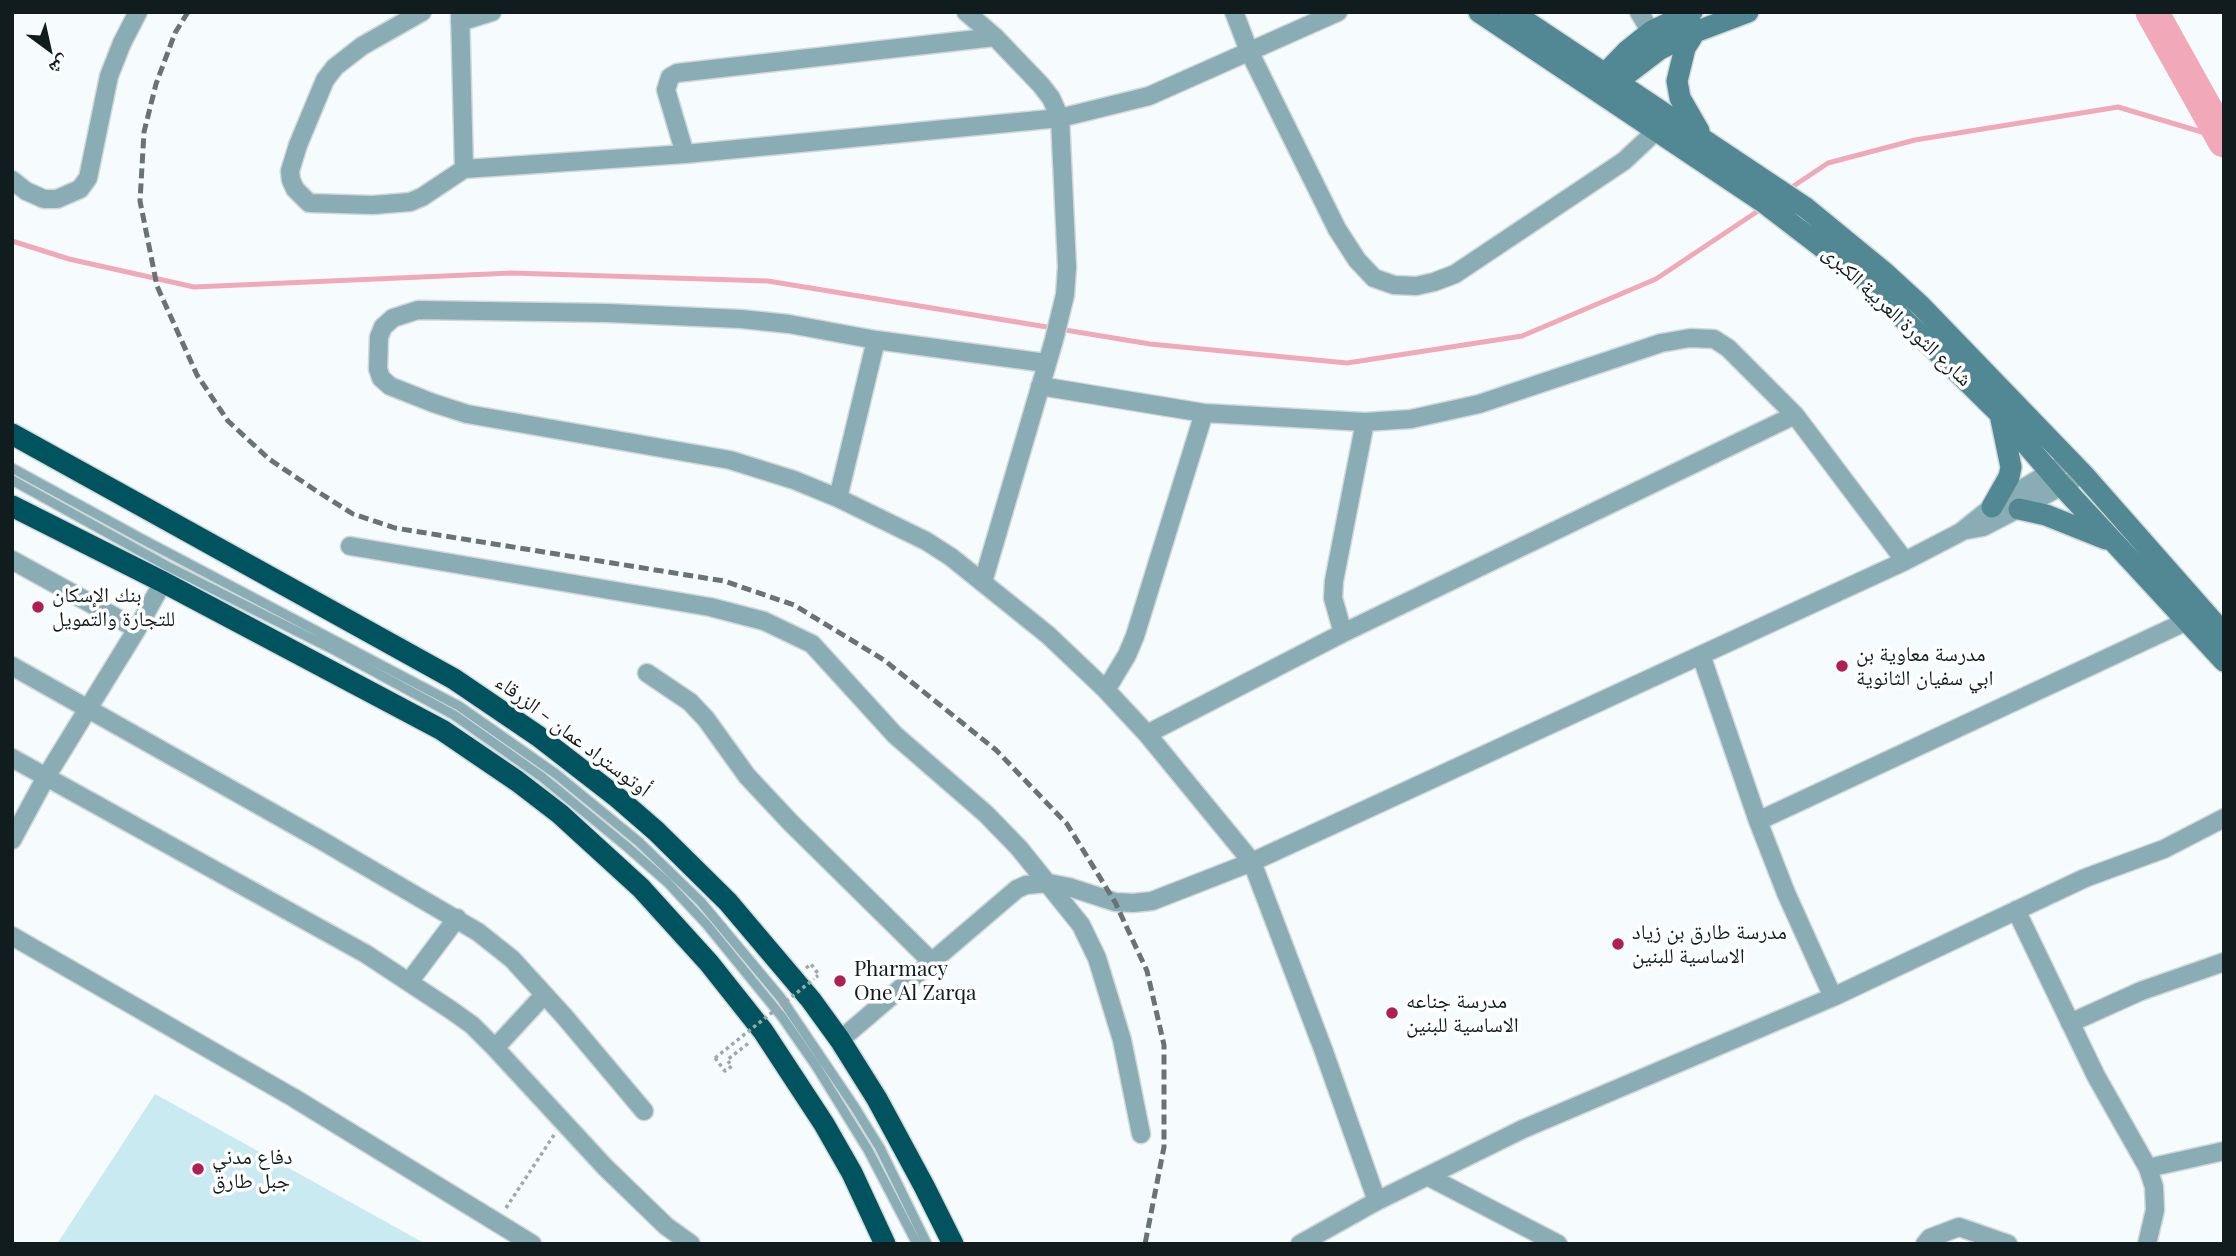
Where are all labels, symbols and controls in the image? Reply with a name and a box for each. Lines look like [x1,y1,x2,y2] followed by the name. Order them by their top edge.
[14,14,84,84] north arrow
[45,50,76,83] text: ش
[1817,240,1977,392] street label: شارع الثورة العربية الكبرى
[52,582,175,632] place label: بنك الإسكان للتجارة والتمويل
[30,599,46,615] marker: بنك الإسكان للتجارة والتمويل
[1856,641,1993,691] place label: مدرسة معاوية بن ابي سفيان الثانوية
[1834,658,1850,674] marker: مدرسة معاوية بن ابي سفيان الثانوية
[490,669,656,803] street label: أوتوستراد عمان - الزرقاء
[1632,919,1787,969] place label: مدرسة طارق بن زياد الاساسية للبنين
[1610,936,1626,952] marker: مدرسة طارق بن زياد الاساسية للبنين
[854,956,977,1006] place label: Pharmacy One Al Zarqa
[832,973,848,989] marker: Pharmacy One Al Zarqa
[1406,988,1519,1038] place label: مدرسة جناعه الاساسية للبنين
[1384,1005,1400,1021] marker: مدرسة جناعه الاساسية للبنين
[212,1144,292,1194] place label: دفاع مدني جبل طارق
[190,1161,206,1177] marker: دفاع مدني جبل طارق

